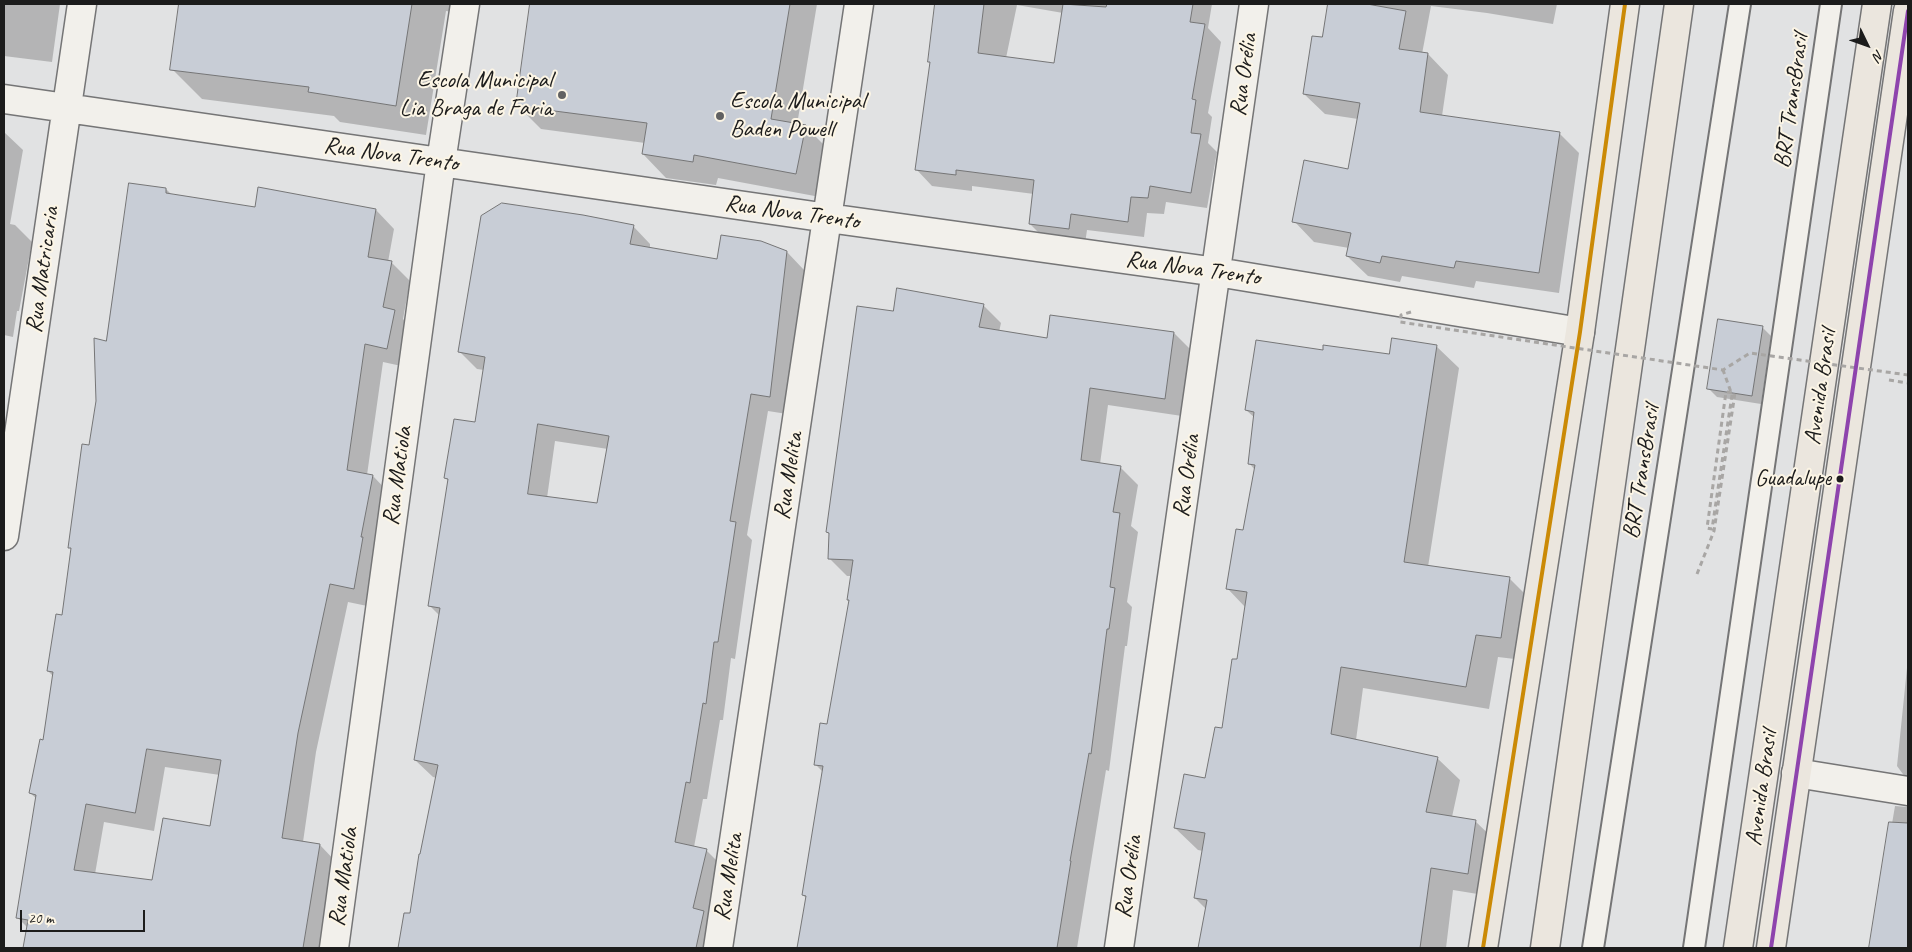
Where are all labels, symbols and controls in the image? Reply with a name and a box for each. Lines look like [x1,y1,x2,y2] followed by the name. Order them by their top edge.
[1842,20,1892,70] north arrow
[1224,32,1264,118] street label: Rua Orélia
[1768,32,1816,170] street label: BRT TransBrasil
[1869,46,1888,64] text: N
[400,67,552,123] place label: Escola Municipal Lia Braga de Faria
[730,88,865,144] place label: Escola Municipal Baden Powell
[556,89,568,101] marker: Escola Municipal Lia Braga de Faria
[714,110,726,122] marker: Escola Municipal Baden Powell
[322,131,460,179] street label: Rua Nova Trento
[723,189,861,237] street label: Rua Nova Trento
[20,205,66,335] street label: Rua Matricaria
[1124,245,1262,293] street label: Rua Nova Trento
[1799,327,1843,447] street label: Avenida Brasil
[1617,403,1667,541] street label: BRT TransBrasil
[377,425,419,527] street label: Rua Matiola
[768,430,810,522] street label: Rua Melita
[1167,433,1207,519] street label: Rua Orélia
[1755,465,1831,493] place label: Guadalupe
[1835,474,1845,484] marker: Guadalupe
[1740,728,1784,848] street label: Avenida Brasil
[323,826,365,928] street label: Rua Matiola
[708,831,750,923] street label: Rua Melita
[1109,834,1149,920] street label: Rua Orélia
[22,900,148,932] scale bar
[28,909,54,928] text: 20 m

